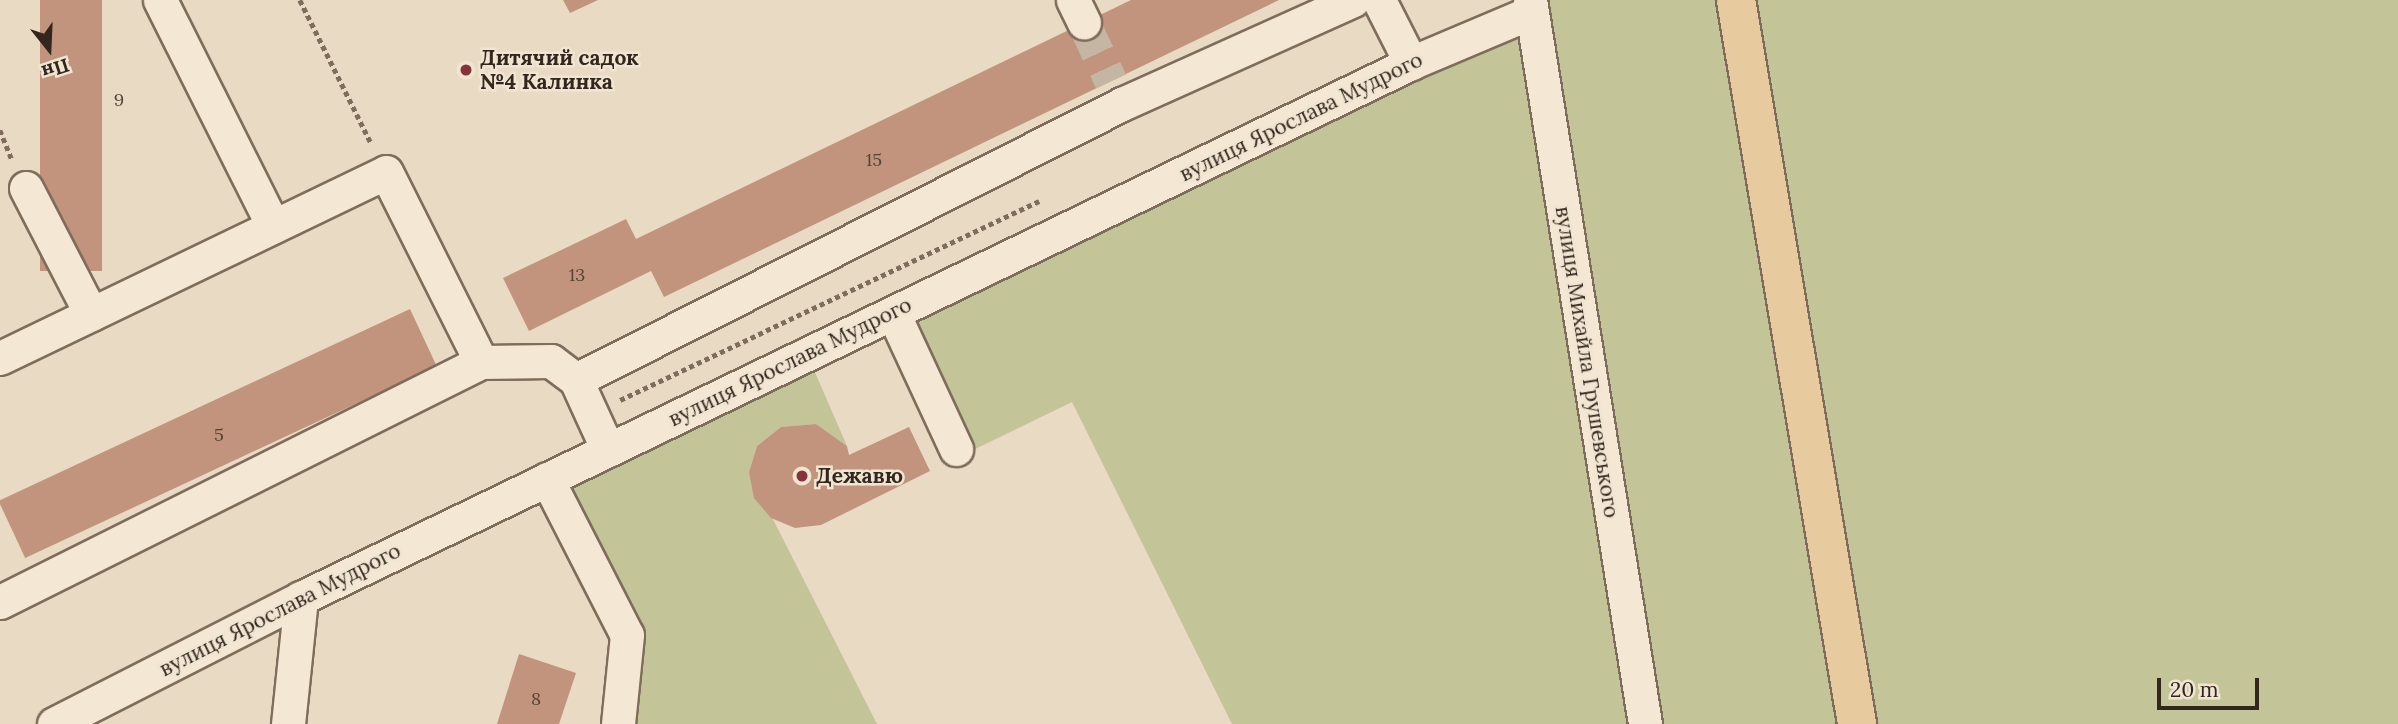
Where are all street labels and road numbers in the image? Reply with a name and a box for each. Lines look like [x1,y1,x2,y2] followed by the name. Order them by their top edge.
[1175,47,1427,187] street label: вулиця Ярослава Мудрого
[1550,204,1624,520] street label: вулиця Михайла Грушевського
[664,292,916,432] street label: вулиця Ярослава Мудрого
[155,538,405,682] street label: вулиця Ярослава Мудрого

